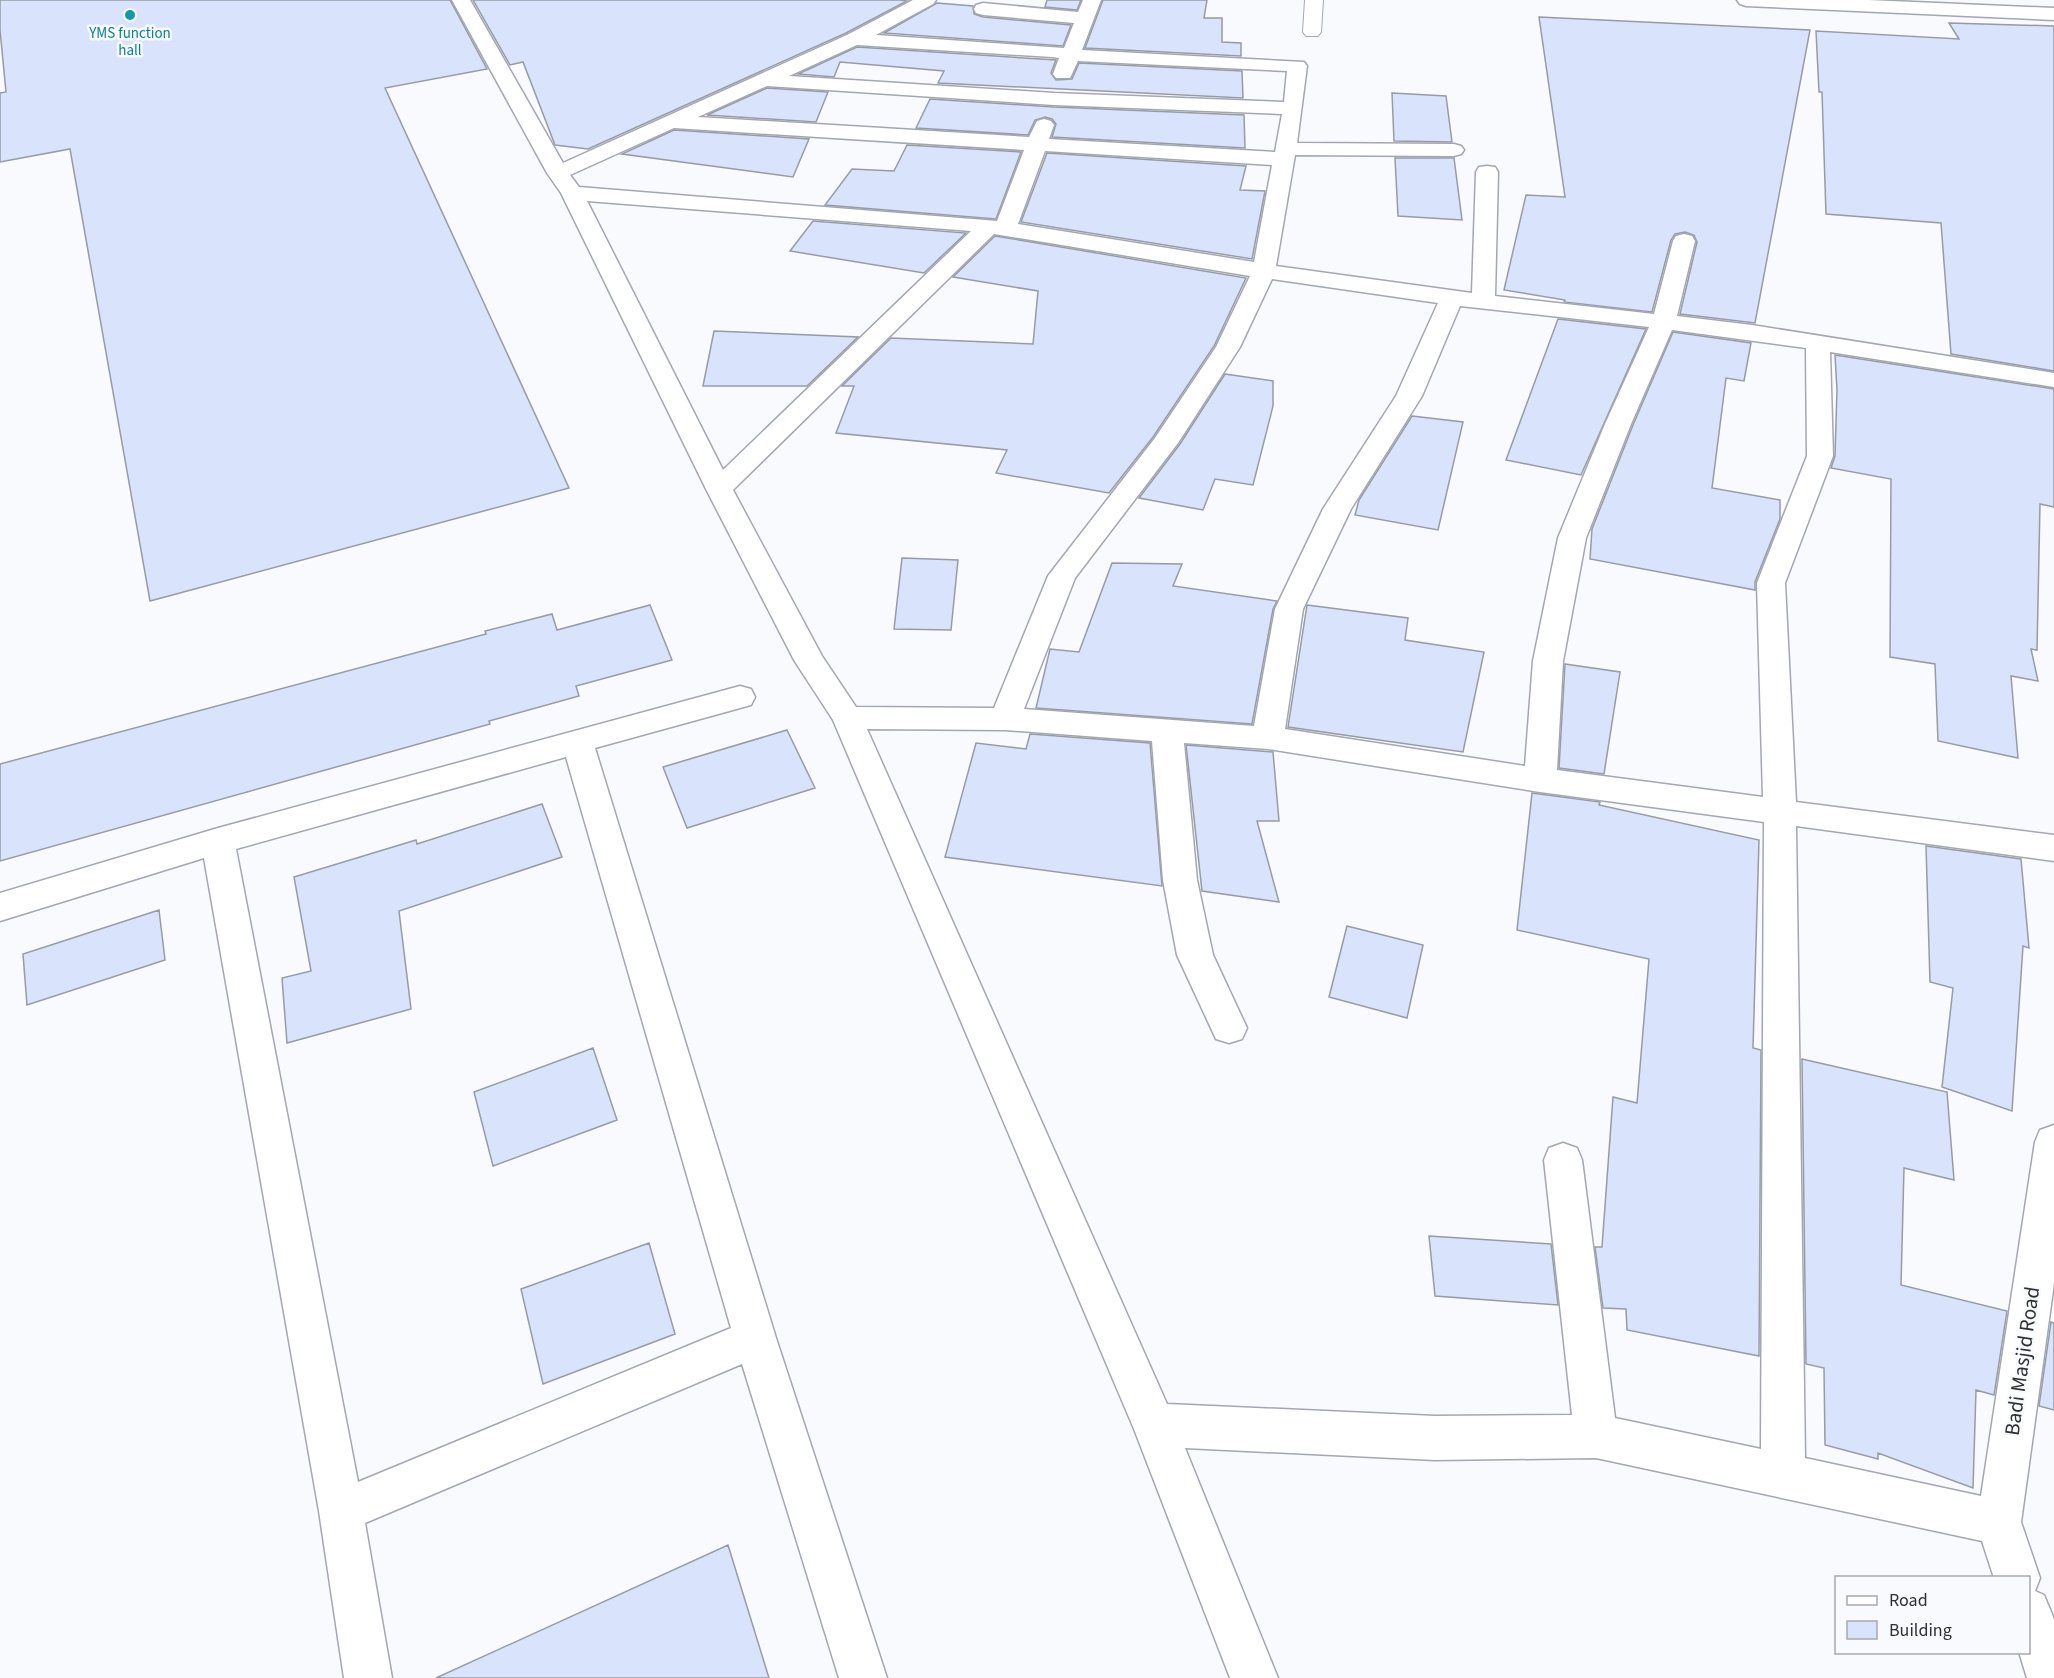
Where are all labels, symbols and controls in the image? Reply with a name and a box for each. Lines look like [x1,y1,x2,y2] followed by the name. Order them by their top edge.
[123,8,137,22] marker: YMS function hall
[88,23,171,61] place label: YMS function hall
[1997,1285,2047,1437] street label: Badi Masjid Road
[1835,1576,2030,1654] legend
[1889,1588,1928,1613] text: Road
[1889,1618,1952,1643] text: Building

